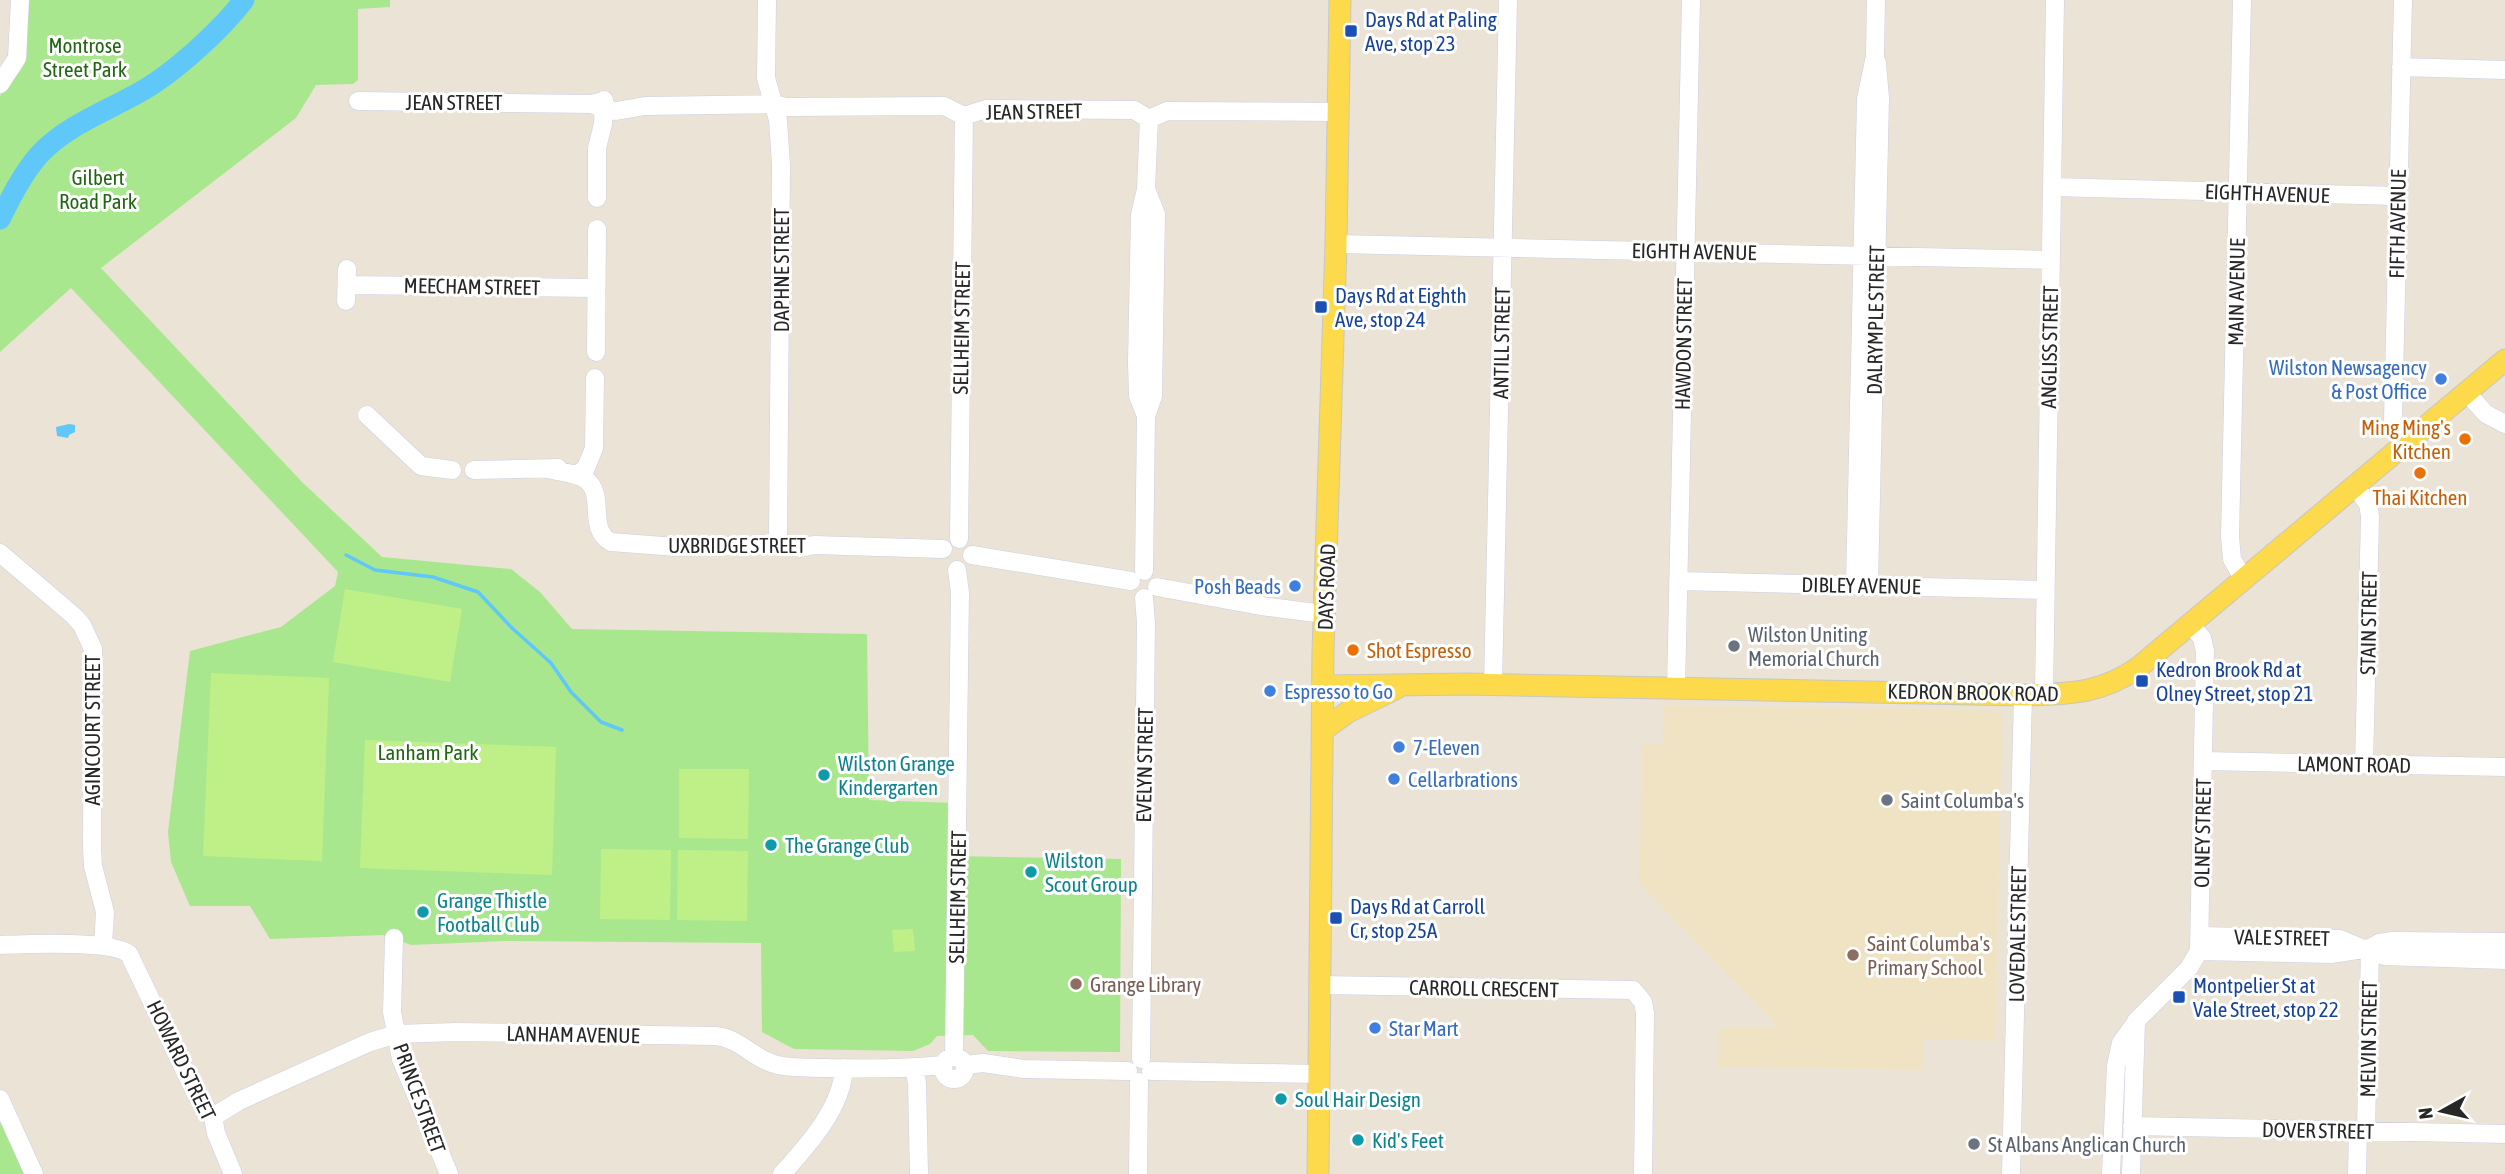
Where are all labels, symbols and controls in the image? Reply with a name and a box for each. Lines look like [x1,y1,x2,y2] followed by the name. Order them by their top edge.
[1365,7,1497,55] place label: Days Rd at Paling Ave, stop 23
[1343,23,1359,39] marker: Days Rd at Paling Ave, stop 23
[43,33,127,81] park label: Montrose Street Park
[406,90,502,114] street label: JEAN STREET
[985,98,1083,124] street label: JEAN STREET
[59,165,137,213] park label: Gilbert Road Park
[2384,169,2410,279] street label: FIFTH AVENUE
[2204,179,2330,207] street label: EIGHTH AVENUE
[769,208,793,332] street label: DAPHNE STREET
[1631,238,1757,264] street label: EIGHTH AVENUE
[2223,238,2249,346] street label: MAIN AVENUE
[1862,245,1888,395] street label: DALRYMPLE STREET
[948,261,974,395] street label: SELLHEIM STREET
[404,273,540,299] street label: MEECHAM STREET
[1670,278,1696,410] street label: HAWDON STREET
[1335,283,1467,331] place label: Days Rd at Eighth Ave, stop 24
[2036,285,2062,409] street label: ANGLISS STREET
[1488,287,1514,399] street label: ANTILL STREET
[1313,299,1329,315] marker: Days Rd at Eighth Ave, stop 24
[2269,355,2427,403] place label: Wilston Newsagency & Post Office
[2433,371,2449,387] marker: Wilston Newsagency & Post Office
[2361,415,2451,463] place label: Ming Ming's Kitchen
[2457,431,2473,447] marker: Ming Ming's Kitchen
[2412,465,2428,481] marker: Thai Kitchen
[2372,485,2468,509] place label: Thai Kitchen
[668,533,806,557] street label: UXBRIDGE STREET
[1312,543,1340,631] street label: DAYS ROAD
[2355,571,2381,675] street label: STAIN STREET
[1801,572,1921,598] street label: DIBLEY AVENUE
[1194,574,1281,598] place label: Posh Beads
[1287,578,1303,594] marker: Posh Beads
[1748,622,1880,670] place label: Wilston Uniting Memorial Church
[1367,638,1472,662] place label: Shot Espresso
[1726,638,1742,654] marker: Wilston Uniting Memorial Church
[1345,642,1361,658] marker: Shot Espresso
[80,654,104,806] street label: AGINCOURT STREET
[2156,657,2313,705] place label: Kedron Brook Rd at Olney Street, stop 21
[2134,673,2150,689] marker: Kedron Brook Rd at Olney Street, stop 21
[1284,679,1393,703] place label: Espresso to Go
[1887,679,2059,705] street label: KEDRON BROOK ROAD
[1262,683,1278,699] marker: Espresso to Go
[1131,707,1157,823] street label: EVELYN STREET
[1413,735,1480,759] place label: 7-Eleven
[1391,739,1407,755] marker: 7-Eleven
[377,740,479,764] park label: Lanham Park
[838,751,955,799] place label: Wilston Grange Kindergarten
[2297,751,2411,777] street label: LAMONT ROAD
[816,767,832,783] marker: Wilston Grange Kindergarten
[1408,767,1518,791] place label: Cellarbrations
[1386,771,1402,787] marker: Cellarbrations
[2189,778,2215,888] street label: OLNEY STREET
[1901,788,2024,812] place label: Saint Columba's
[1879,792,1895,808] marker: Saint Columba's
[944,830,970,964] street label: SELLHEIM STREET
[785,833,909,857] place label: The Grange Club
[763,837,779,853] marker: The Grange Club
[1045,848,1138,896] place label: Wilston Scout Group
[1023,864,1039,880] marker: Wilston Scout Group
[2004,865,2030,1003] street label: LOVEDALE STREET
[437,888,547,936] place label: Grange Thistle Football Club
[1350,894,1486,942] place label: Days Rd at Carroll Cr, stop 25A
[415,904,431,920] marker: Grange Thistle Football Club
[1328,910,1344,926] marker: Days Rd at Carroll Cr, stop 25A
[2234,924,2330,950] street label: VALE STREET
[1867,931,1990,979] place label: Saint Columba's Primary School
[1845,947,1861,963] marker: Saint Columba's Primary School
[1090,972,1202,996] place label: Grange Library
[2193,973,2339,1021] place label: Montpelier St at Vale Street, stop 22
[1409,975,1559,1001] street label: CARROLL CRESCENT
[1068,976,1084,992] marker: Grange Library
[2355,981,2381,1097] street label: MELVIN STREET
[2171,989,2187,1005] marker: Montpelier St at Vale Street, stop 22
[143,996,221,1124] street label: HOWARD STREET
[1389,1016,1459,1040] place label: Star Mart
[1367,1020,1383,1036] marker: Star Mart
[506,1021,640,1047] street label: LANHAM AVENUE
[389,1040,451,1156] street label: PRINCE STREET
[2407,1076,2477,1146] north arrow
[1295,1087,1421,1111] place label: Soul Hair Design
[1273,1091,1289,1107] marker: Soul Hair Design
[2413,1106,2437,1120] text: N
[2262,1117,2374,1143] street label: DOVER STREET
[1372,1128,1444,1152] place label: Kid's Feet
[1350,1132,1366,1148] marker: Kid's Feet
[1988,1132,2186,1156] place label: St Albans Anglican Church
[1966,1136,1982,1152] marker: St Albans Anglican Church

